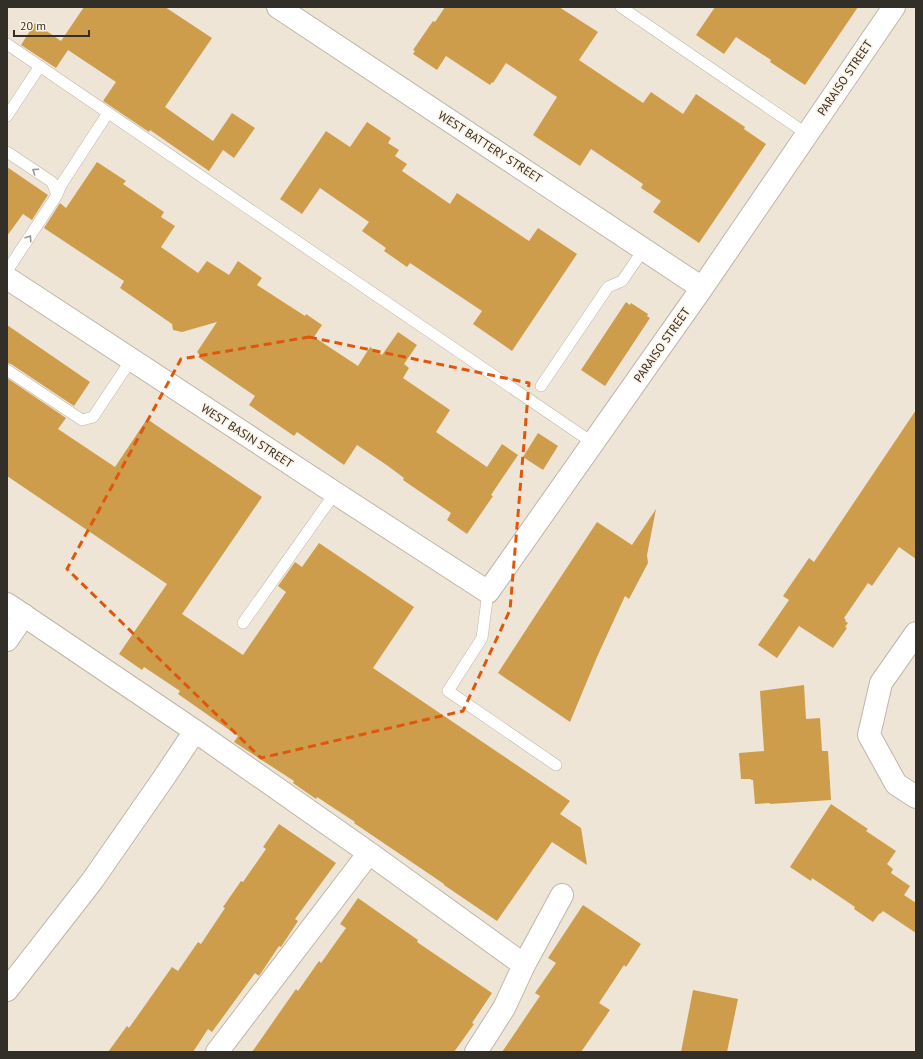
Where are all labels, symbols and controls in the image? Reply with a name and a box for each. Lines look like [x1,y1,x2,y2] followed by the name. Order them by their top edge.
[14,12,89,38] scale bar
[20,18,46,33] text: 20 m
[814,37,876,118] street label: PARAISO STREET
[435,107,545,186] street label: WEST BATTERY STREET
[32,168,39,176] one-way arrow
[24,236,31,243] one-way arrow
[630,304,693,385] street label: PARAISO STREET
[198,400,297,471] street label: WEST BASIN STREET

